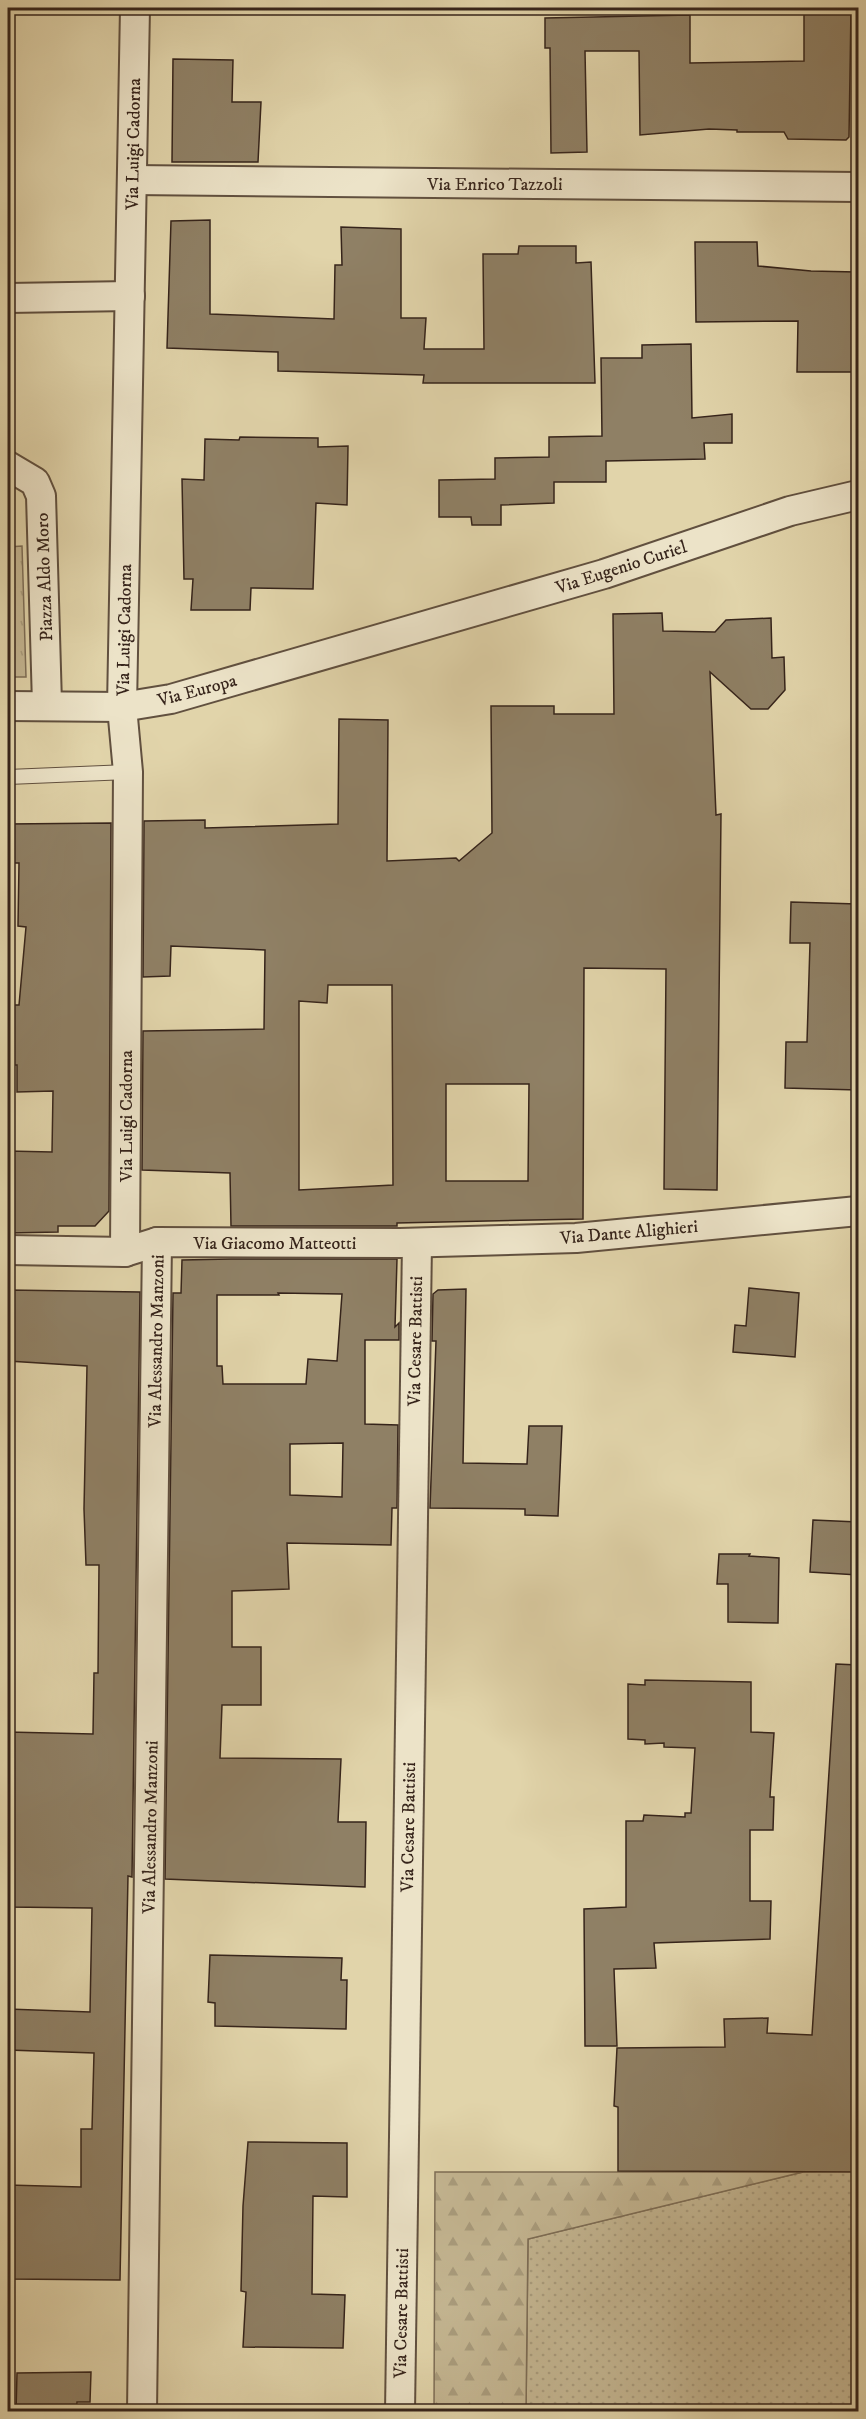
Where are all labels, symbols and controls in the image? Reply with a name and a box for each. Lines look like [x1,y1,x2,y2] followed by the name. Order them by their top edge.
[122,77,146,211] street label: Via Luigi Cadorna
[426,174,563,196] street label: Via Enrico Tazzoli
[32,512,58,642] street label: Piazza Aldo Moro
[552,536,690,600] street label: Via Eugenio Curiel
[113,563,137,697] street label: Via Luigi Cadorna
[154,670,240,712] street label: Via Europa
[116,1050,138,1183] street label: Via Luigi Cadorna
[558,1216,699,1250] street label: Via Dante Alighieri
[193,1233,356,1255] street label: Via Giacomo Matteotti
[144,1254,170,1429] street label: Via Alessandro Manzoni
[404,1276,428,1407] street label: Via Cesare Battisti
[138,1740,164,1915] street label: Via Alessandro Manzoni
[397,1762,421,1893] street label: Via Cesare Battisti
[390,2248,414,2379] street label: Via Cesare Battisti

